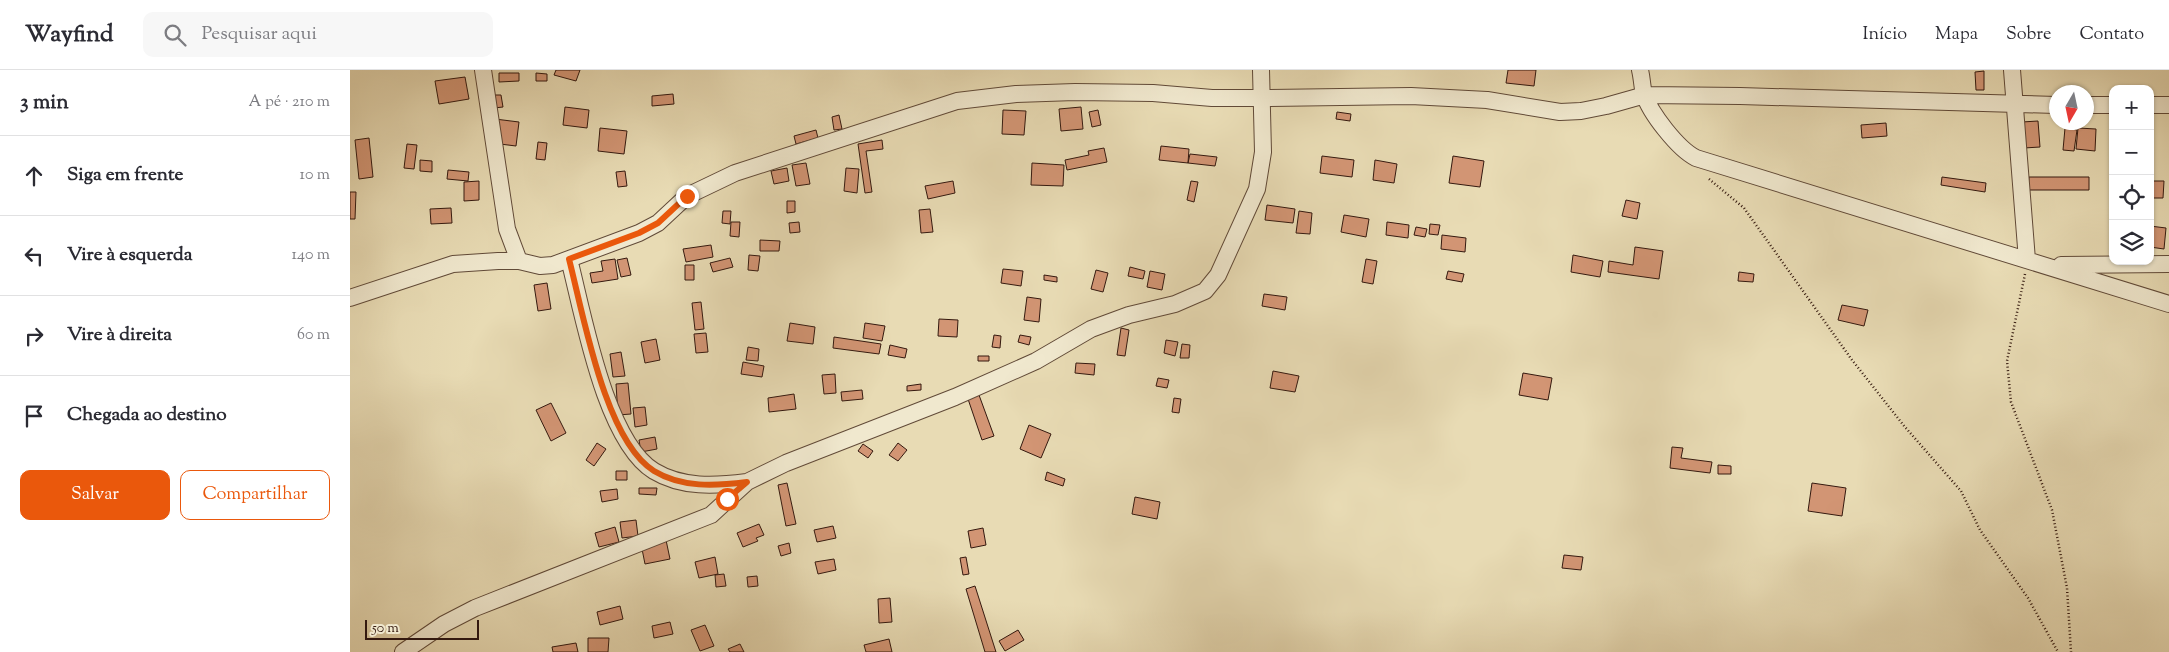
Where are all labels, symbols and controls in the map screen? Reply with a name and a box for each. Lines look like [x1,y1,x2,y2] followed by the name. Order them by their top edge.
[143,12,493,57] search box
[25,18,113,52] text: Wayfind
[161,21,189,49] icon: search
[201,21,317,48] text: Pesquisar aqui
[1862,22,1907,48] text: Início
[1935,22,1978,48] text: Mapa
[2006,22,2051,48] text: Sobre
[2079,22,2144,48] text: Contato
[2049,85,2094,130] north arrow
[2109,85,2154,265] map controls
[2109,85,2154,130] button: +
[20,88,69,118] text: 3 min
[249,91,330,114] text: A pé · 210 m
[2109,130,2154,175] button: −
[20,162,48,190] icon: ahead
[67,162,183,189] text: Siga em frente
[300,164,330,187] text: 10 m
[2109,175,2154,220] button: locate
[676,185,699,208] route end
[2109,220,2154,265] button: layers
[20,242,48,270] icon: left
[67,242,193,269] text: Vire à esquerda
[292,244,330,267] text: 140 m
[20,322,48,350] icon: right
[67,322,172,349] text: Vire à direita
[297,324,330,347] text: 60 m
[20,402,48,430] icon: arrive
[67,402,227,429] text: Chegada ao destino
[20,470,170,520] button: Salvar
[180,470,330,520] button: Compartilhar
[716,488,739,511] route start
[365,617,479,640] scale bar
[372,619,399,639] text: 50 m

